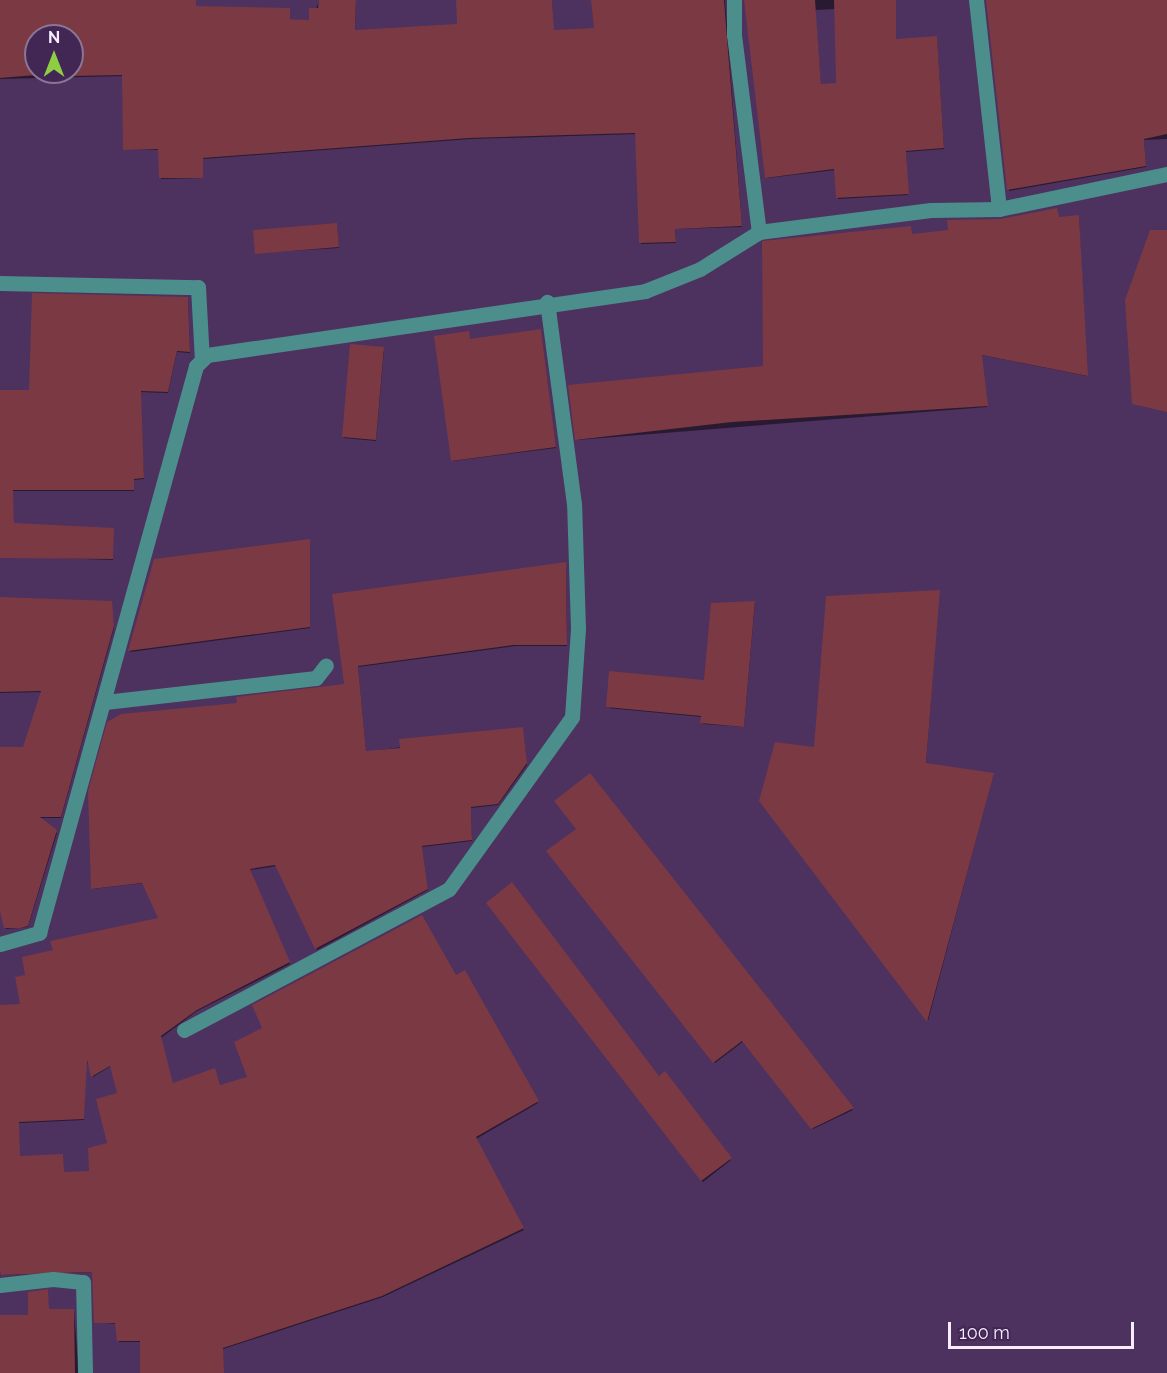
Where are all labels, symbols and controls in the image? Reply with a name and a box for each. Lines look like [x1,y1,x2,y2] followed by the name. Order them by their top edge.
[24,24,84,84] north arrow
[48,28,60,47] text: N
[951,1310,1137,1348] scale bar
[959,1322,1010,1343] text: 100 m

